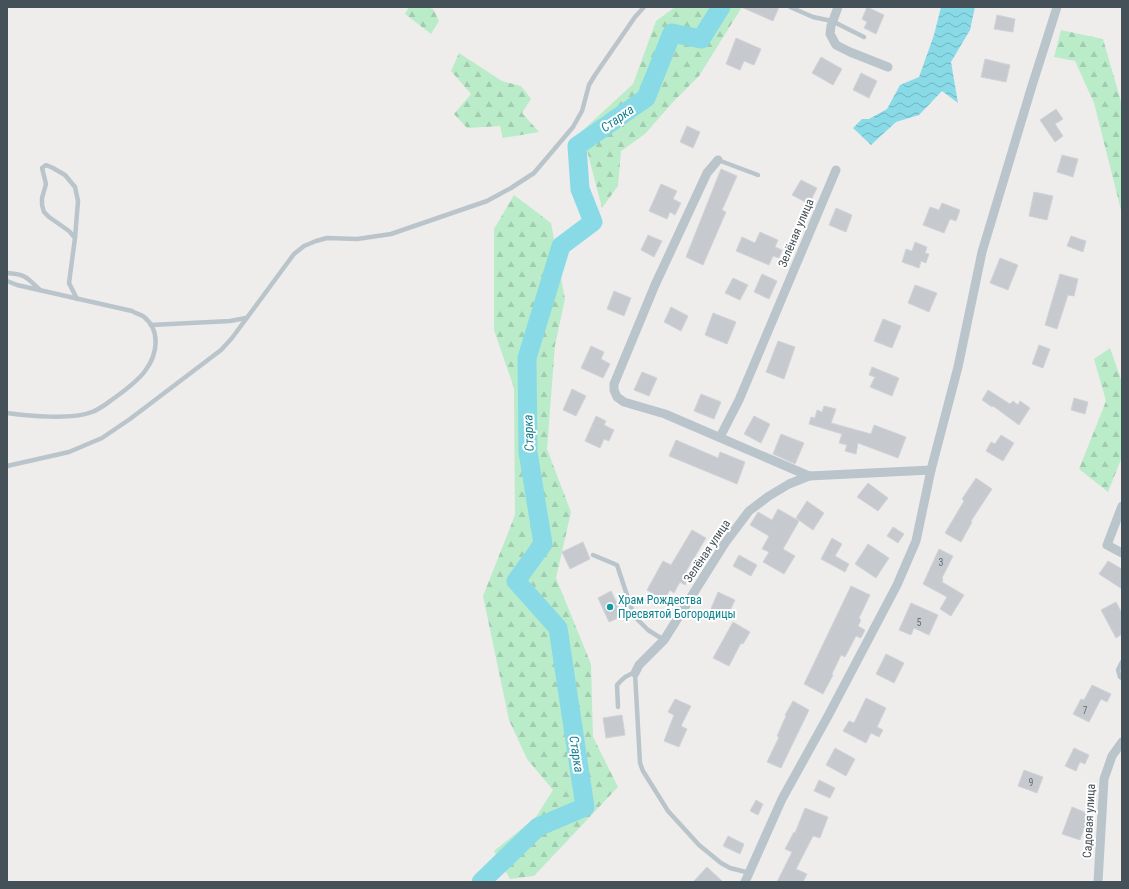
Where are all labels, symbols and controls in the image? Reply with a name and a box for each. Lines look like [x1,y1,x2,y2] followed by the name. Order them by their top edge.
[598,102,637,135] water label: Старка
[775,196,817,269] street label: Зелёная улица
[520,414,537,452] water label: Старка
[681,517,733,585] street label: Зелёная улица
[939,557,944,568] house number: 3
[618,593,736,621] place label: Храм Рождества Пресвятой Богородицы
[605,602,615,612] marker: Храм Рождества Пресвятой Богородицы
[917,617,922,628] house number: 5
[1083,705,1088,716] house number: 7
[566,735,587,773] water label: Старка
[1029,777,1034,788] house number: 9
[1080,783,1098,859] street label: Садовая улица

